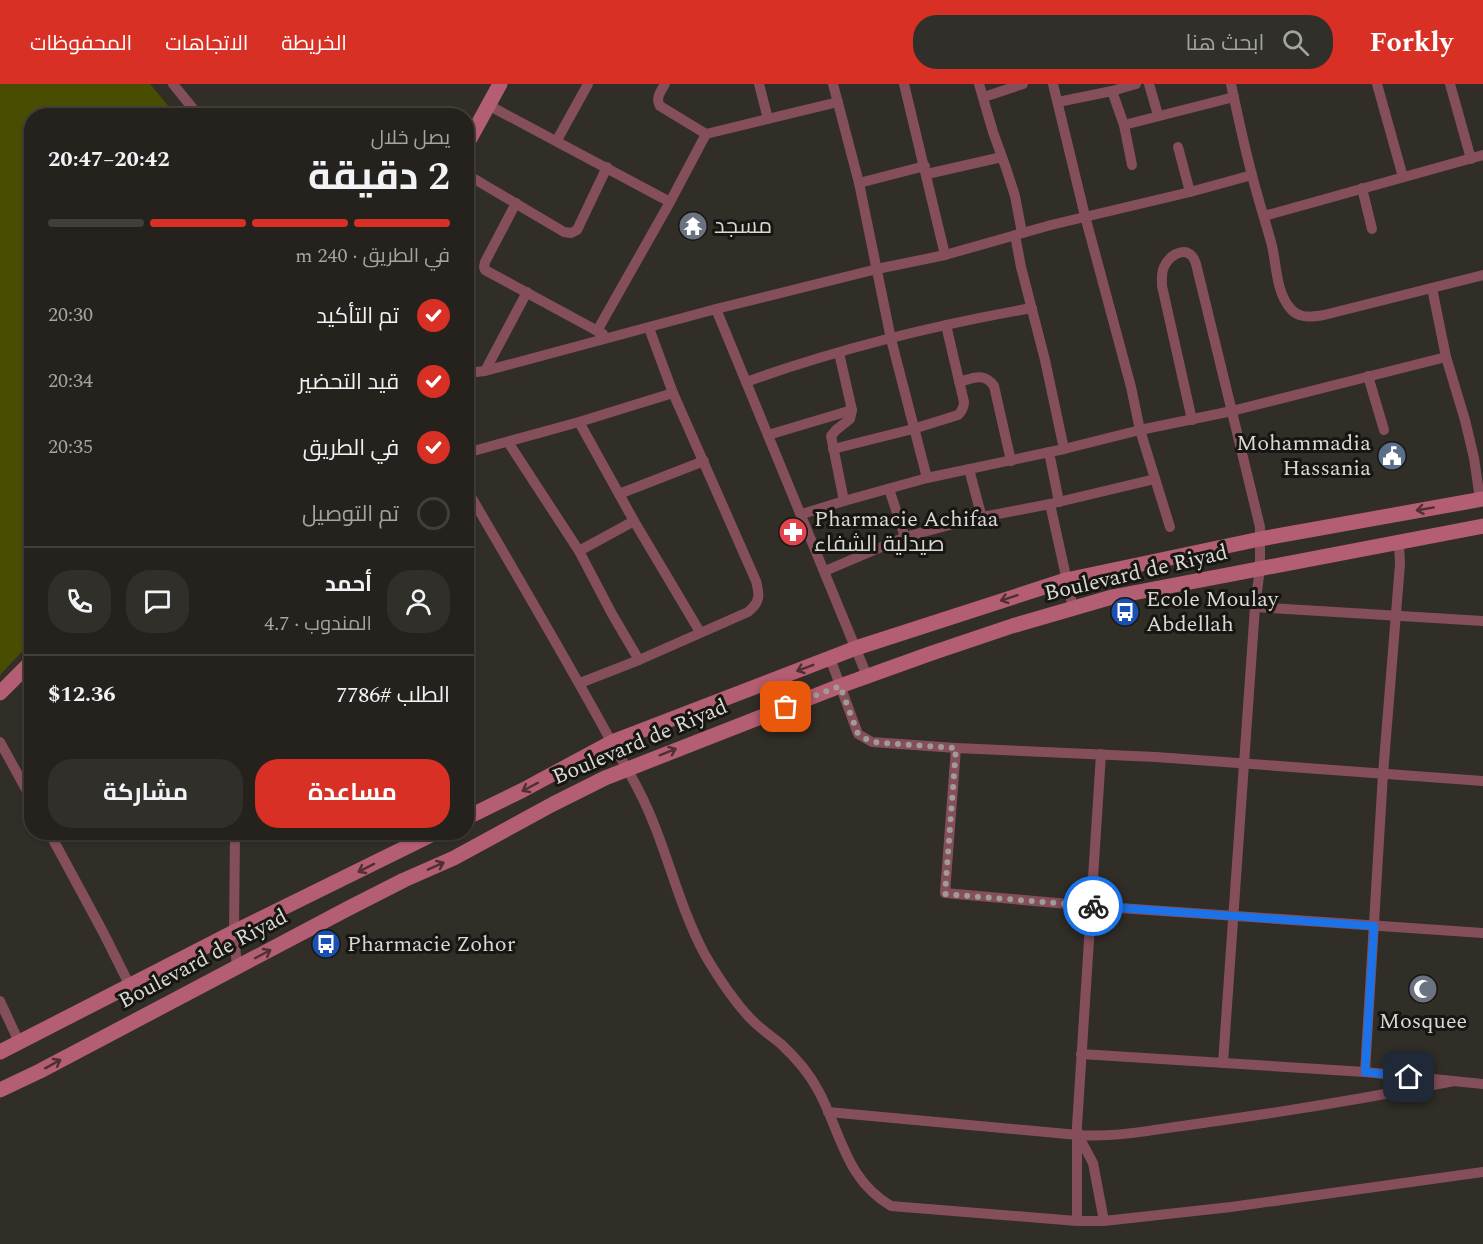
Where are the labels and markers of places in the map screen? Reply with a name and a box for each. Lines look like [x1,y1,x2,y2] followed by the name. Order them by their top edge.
[677,210,709,242] temple icon: مسجد
[714,210,772,243] place label: مسجد
[1236,427,1371,485] place label: Mohammadia Hassania
[1376,440,1408,472] public building icon: Mohammadia Hassania
[814,503,999,561] place label: Pharmacie Achifaa صيدلية الشفاء
[777,516,809,548] pharmacy icon: Pharmacie Achifaa صيدلية الشفاء
[1146,583,1280,641] place label: Ecole Moulay Abdellah
[1109,596,1141,628] bus stop icon: Ecole Moulay Abdellah
[760,681,811,732] pin
[310,928,342,960] bus stop icon: Pharmacie Zohor
[347,928,516,961] place label: Pharmacie Zohor
[1407,973,1439,1005] mosque icon: Mosquee
[1379,1005,1467,1038] place label: Mosquee
[1383,1051,1434,1102] pin

